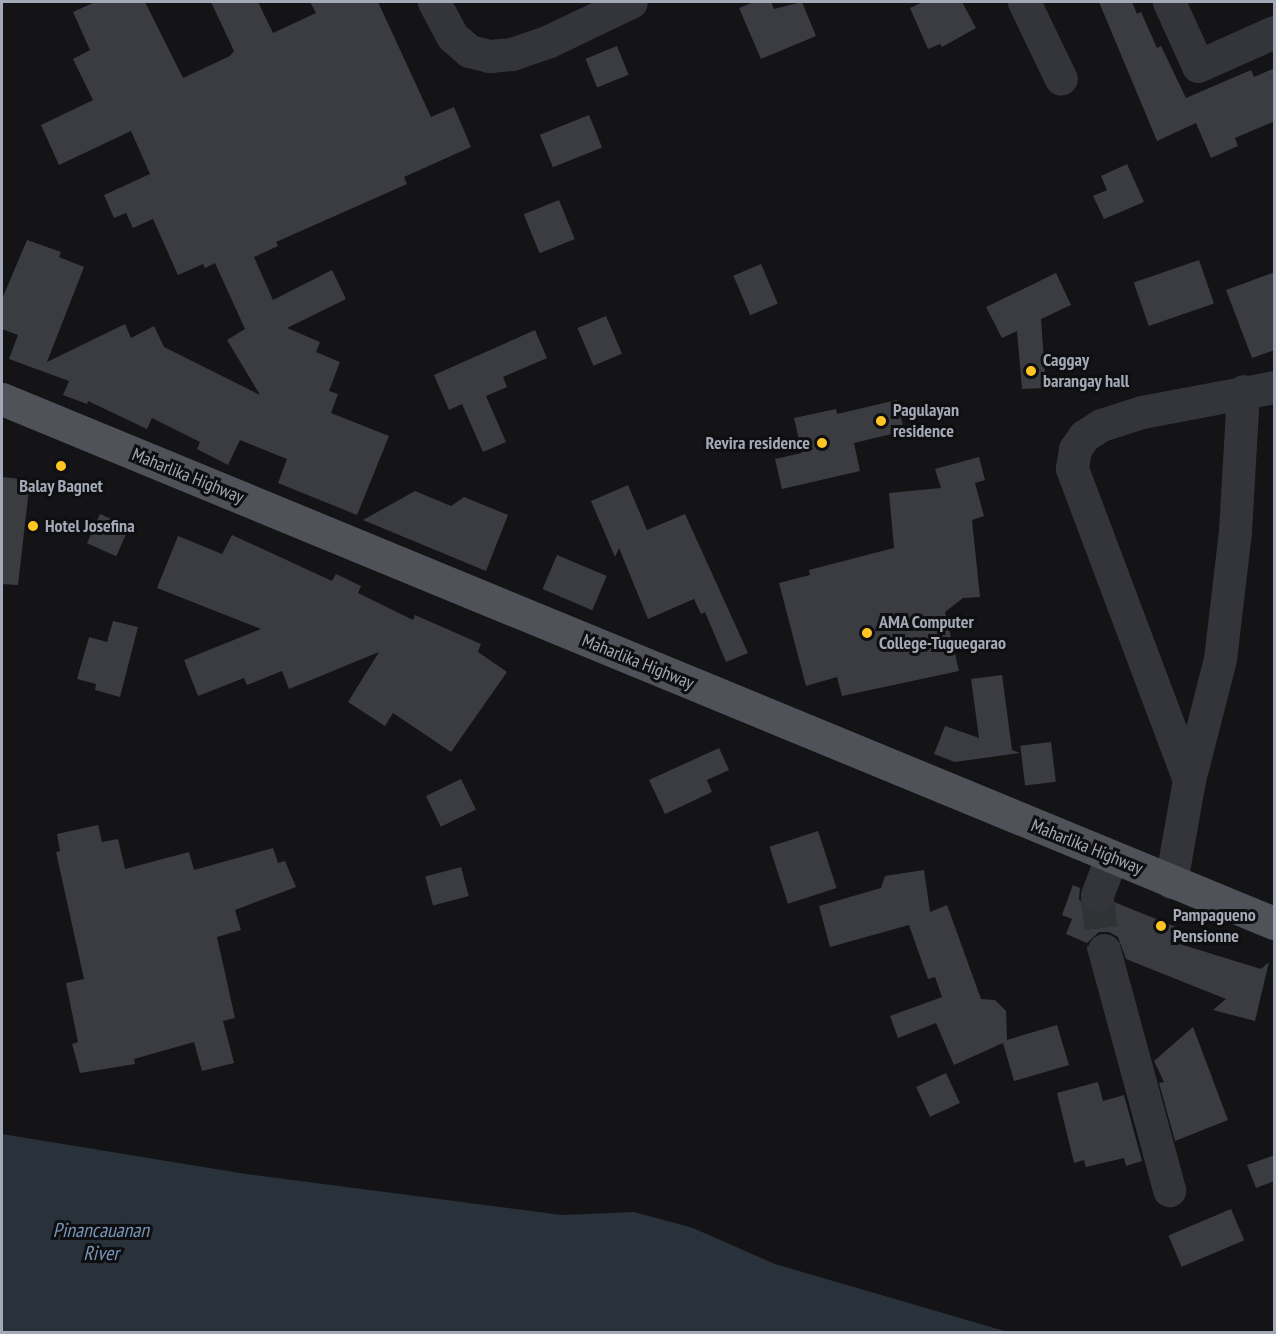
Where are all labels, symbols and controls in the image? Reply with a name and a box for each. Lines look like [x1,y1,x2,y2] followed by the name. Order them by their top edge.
[1043,350,1130,392] place label: Caggay barangay hall
[1024,364,1038,378] marker: Caggay barangay hall
[893,400,959,442] place label: Pagulayan residence
[874,414,888,428] marker: Pagulayan residence
[706,432,810,454] place label: Revira residence
[815,436,829,450] marker: Revira residence
[129,444,247,508] street label: Maharlika Highway
[54,459,68,473] marker: Balay Bagnet
[19,475,103,497] place label: Balay Bagnet
[45,515,135,537] place label: Hotel Josefina
[26,519,40,533] marker: Hotel Josefina
[879,612,1006,654] place label: AMA Computer College-Tuguegarao
[860,626,874,640] marker: AMA Computer College-Tuguegarao
[579,630,697,694] street label: Maharlika Highway
[1028,815,1146,879] street label: Maharlika Highway
[1173,905,1256,948] place label: Pampagueno Pensionne
[1154,919,1168,933] marker: Pampagueno Pensionne
[53,1219,149,1266] water label: Pinancauanan River

